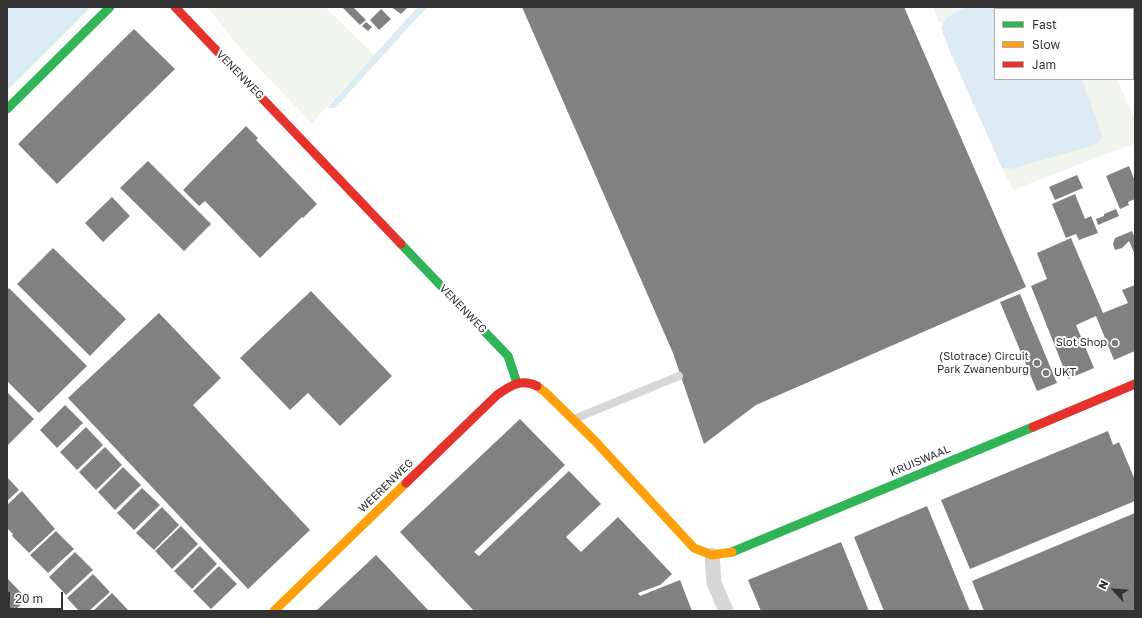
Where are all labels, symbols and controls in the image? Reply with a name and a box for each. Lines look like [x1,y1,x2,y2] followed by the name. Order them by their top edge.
[994,8,1134,80] legend
[1032,17,1057,32] text: Fast
[1032,37,1060,52] text: Slow
[214,48,266,102] street label: VENENWEG
[1032,57,1056,72] text: Jam
[437,282,489,336] street label: VENENWEG
[1056,336,1107,350] place label: Slot Shop
[1110,338,1120,348] marker: Slot Shop
[937,350,1029,376] place label: (Slotrace) Circuit Park Zwanenburg
[1032,358,1042,368] marker: (Slotrace) Circuit Park Zwanenburg
[1054,366,1076,380] place label: UKT
[1041,368,1051,378] marker: UKT
[888,442,952,480] street label: KRUISWAAL
[356,456,416,516] street label: WEERENWEG
[1094,570,1134,610] north arrow
[1095,578,1110,591] text: N
[10,584,65,610] scale bar
[15,591,43,606] text: 20 m

